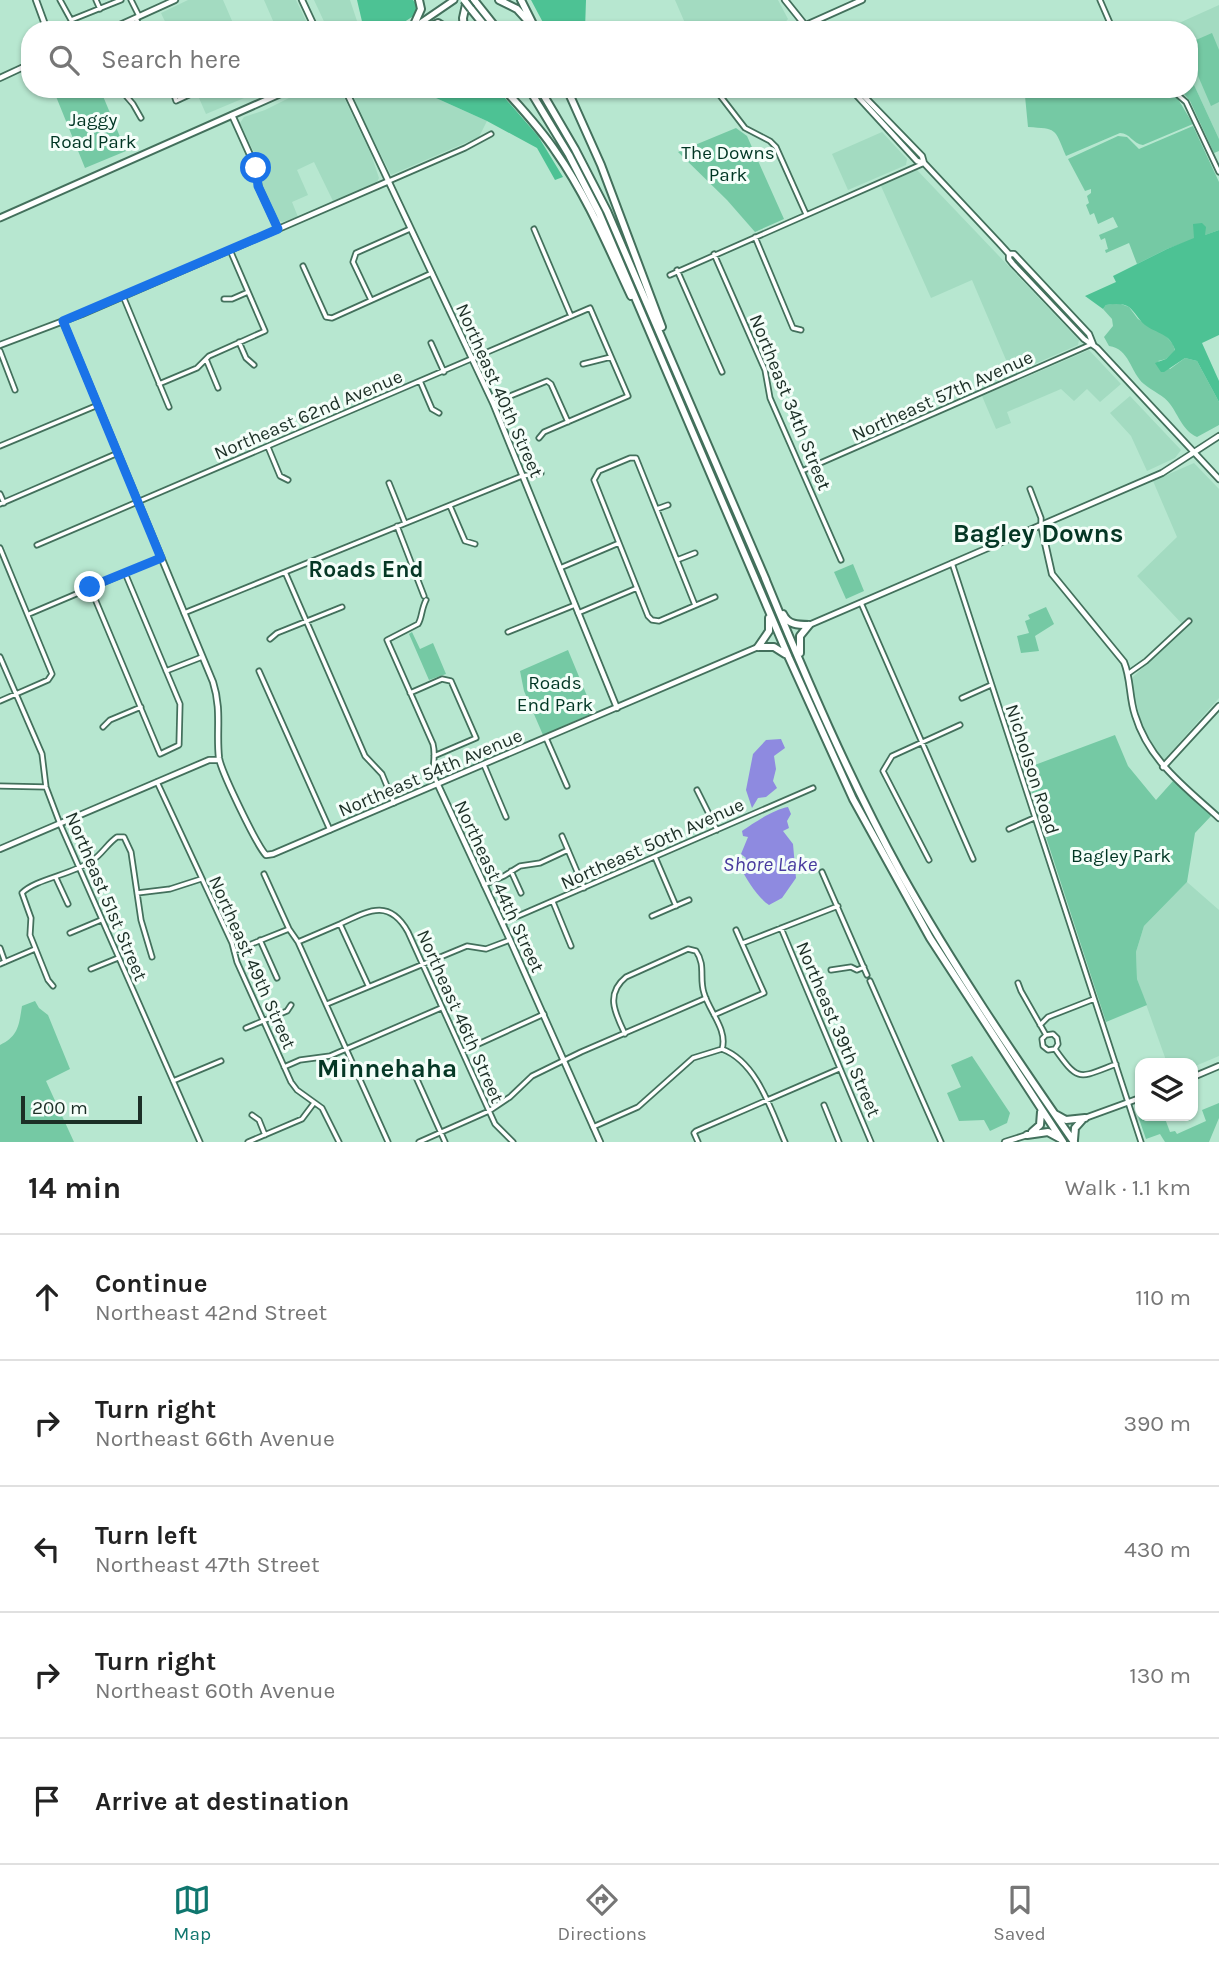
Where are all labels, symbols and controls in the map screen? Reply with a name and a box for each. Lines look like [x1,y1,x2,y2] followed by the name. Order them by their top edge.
[21,21,1198,98] search box
[45,41,83,79] icon: search
[101,44,241,75] text: Search here
[50,109,137,153] park label: Jaggy Road Park
[681,142,775,186] park label: The Downs Park
[240,152,271,183] route start
[451,300,547,481] street label: Northeast 40th Street
[745,311,835,494] street label: Northeast 34th Street
[848,346,1036,446] street label: Northeast 57th Avenue
[211,365,406,465] street label: Northeast 62nd Avenue
[953,518,1123,549] district label: Bagley Downs
[308,556,424,583] district label: Roads End
[74,571,105,602] route end
[517,672,594,716] park label: Roads End Park
[1001,701,1063,837] street label: Nicholson Road
[335,724,526,822] street label: Northeast 54th Avenue
[557,794,747,894] street label: Northeast 50th Avenue
[450,797,549,976] street label: Northeast 44th Street
[60,809,152,984] street label: Northeast 51st Street
[1071,845,1171,867] park label: Bagley Park
[723,852,817,876] water label: Shore Lake
[204,872,300,1053] street label: Northeast 49th Street
[412,926,508,1107] street label: Northeast 46th Street
[791,938,885,1120] street label: Northeast 39th Street
[317,1053,457,1084] district label: Minnehaha
[1135,1058,1198,1121] map controls
[1135,1058,1198,1121] button: layers
[21,1093,142,1125] scale bar
[32,1097,88,1119] text: 200 m
[28,1170,121,1206] text: 14 min
[1065,1174,1191,1201] text: Walk · 1.1 km
[95,1268,207,1299] text: Continue
[28,1278,66,1316] icon: ahead
[1135,1284,1191,1311] text: 110 m
[95,1299,327,1326] text: Northeast 42nd Street
[95,1394,216,1425] text: Turn right
[28,1404,66,1442] icon: right
[1123,1410,1191,1437] text: 390 m
[95,1425,335,1452] text: Northeast 66th Avenue
[95,1520,197,1551] text: Turn left
[28,1530,66,1568] icon: left
[1124,1536,1191,1563] text: 430 m
[95,1551,320,1578] text: Northeast 47th Street
[95,1646,216,1677] text: Turn right
[28,1656,66,1694] icon: right
[1129,1662,1191,1689] text: 130 m
[95,1677,335,1704] text: Northeast 60th Avenue
[28,1782,66,1820] icon: arrive
[95,1786,349,1817] text: Arrive at destination
[173,1881,211,1945] tab: Map
[558,1881,647,1945] tab: Directions
[993,1881,1046,1945] tab: Saved

